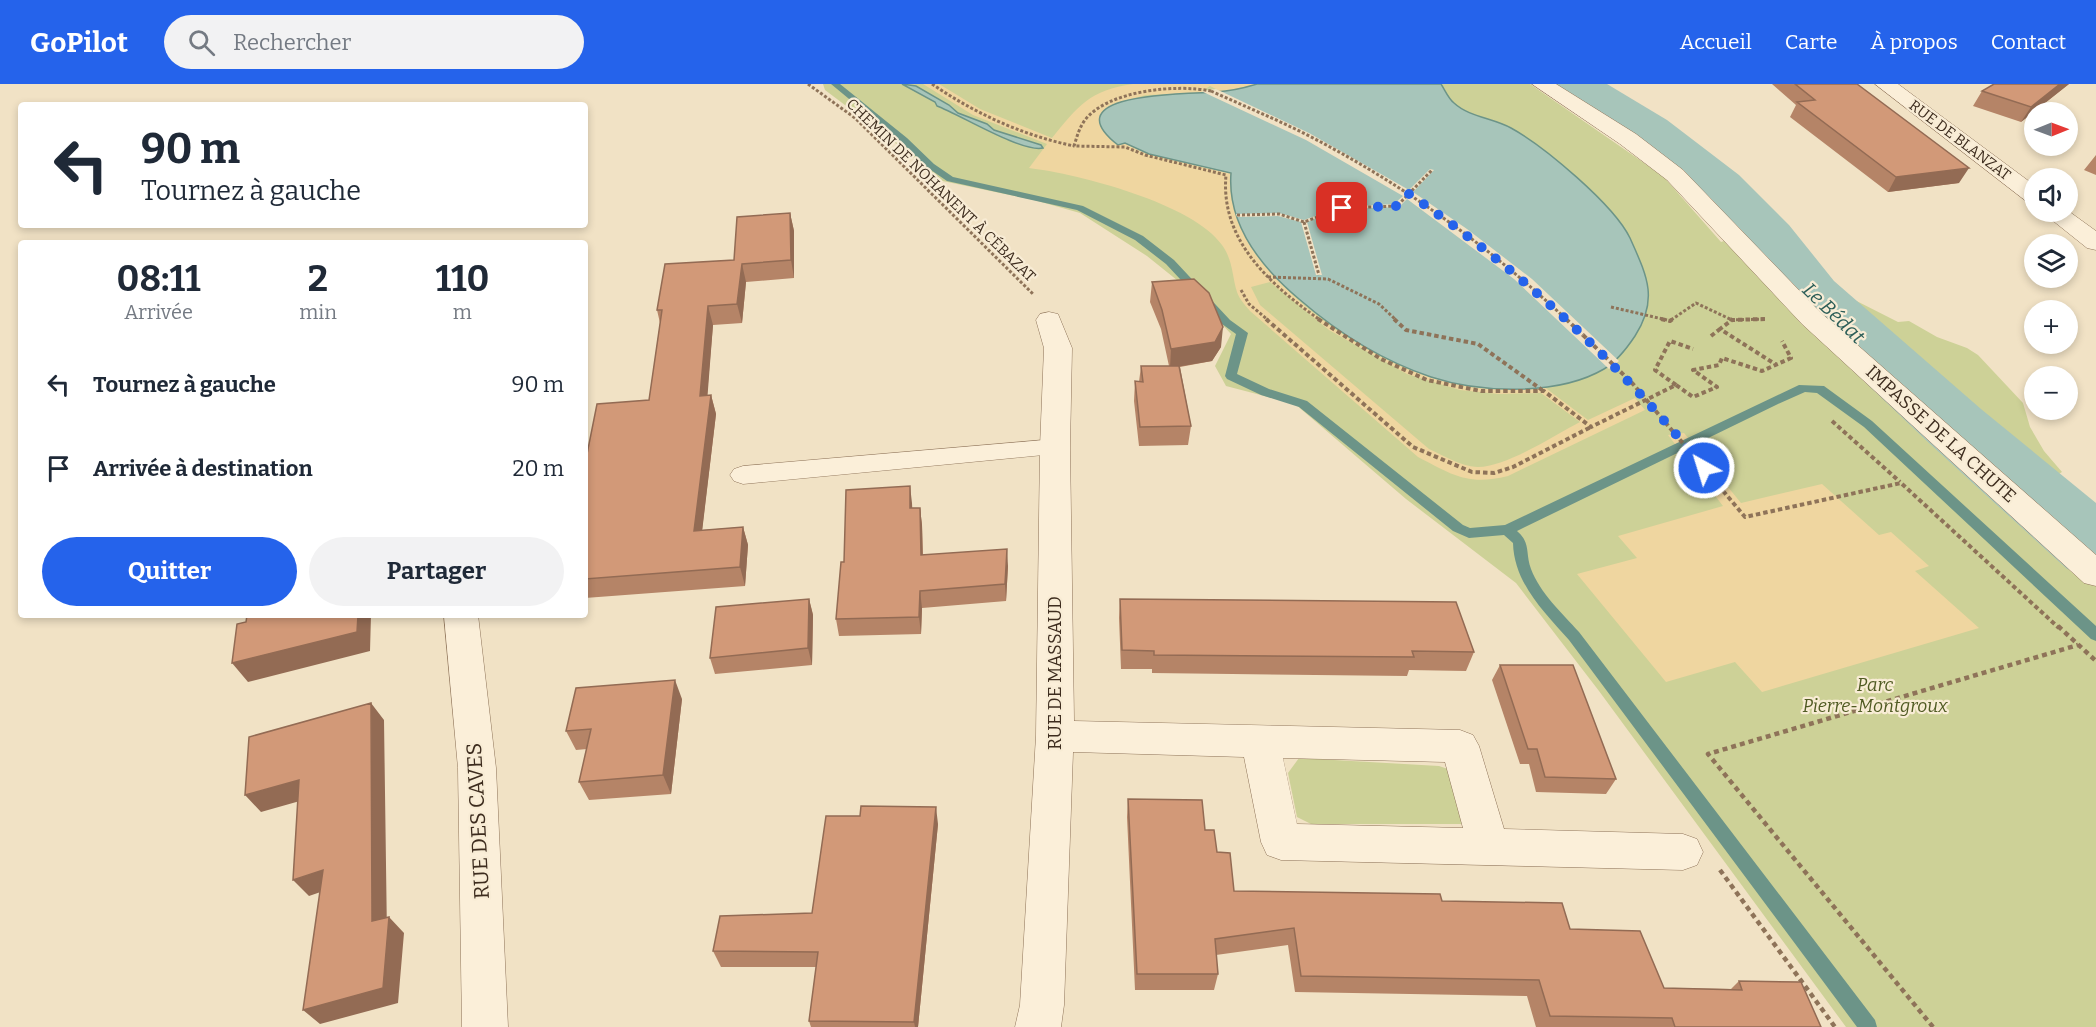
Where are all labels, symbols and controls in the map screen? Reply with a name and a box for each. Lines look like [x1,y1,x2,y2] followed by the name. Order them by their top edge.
[164,15,584,69] search box
[30,26,128,59] text: GoPilot
[185,26,218,59] icon: search
[233,29,351,56] text: Rechercher
[1680,29,1752,55] text: Accueil
[1785,29,1838,55] text: Carte
[1871,29,1958,55] text: À propos
[1991,29,2066,55] text: Contact
[843,95,1039,286] street label: CHEMIN DE NOHANENT À CÉBAZAT
[1906,96,2014,184] street label: RUE DE BLANZAT
[2024,102,2078,156] north arrow
[2024,102,2078,420] map controls
[141,124,240,174] text: 90 m
[42,126,120,204] icon: left
[2024,168,2078,222] button: sound
[141,175,361,207] text: Tournez à gauche
[1316,182,1367,233] pin
[1325,191,1358,224] icon: arrive
[2024,234,2078,288] button: layers
[117,257,201,301] text: 08:11
[308,257,328,301] text: 2
[435,257,489,301] text: 110
[1798,278,1871,349] water label: Le Bédat
[124,300,193,324] text: Arrivée
[299,300,337,324] text: min
[453,300,472,324] text: m
[2024,300,2078,354] button: +
[1861,361,2021,507] street label: IMPASSE DE LA CHUTE
[2024,366,2078,420] button: −
[42,368,75,401] icon: left
[93,371,276,398] text: Tournez à gauche
[512,371,564,398] text: 90 m
[1672,436,1736,500] position arrow
[42,452,75,485] icon: arrive
[93,455,313,482] text: Arrivée à destination
[513,455,564,482] text: 20 m
[42,537,297,606] button: Quitter
[309,537,564,606] button: Partager
[1044,596,1066,750] street label: RUE DE MASSAUD
[1802,674,1948,717] park label: Parc Pierre-Montgroux
[461,742,495,900] street label: RUE DES CAVES

